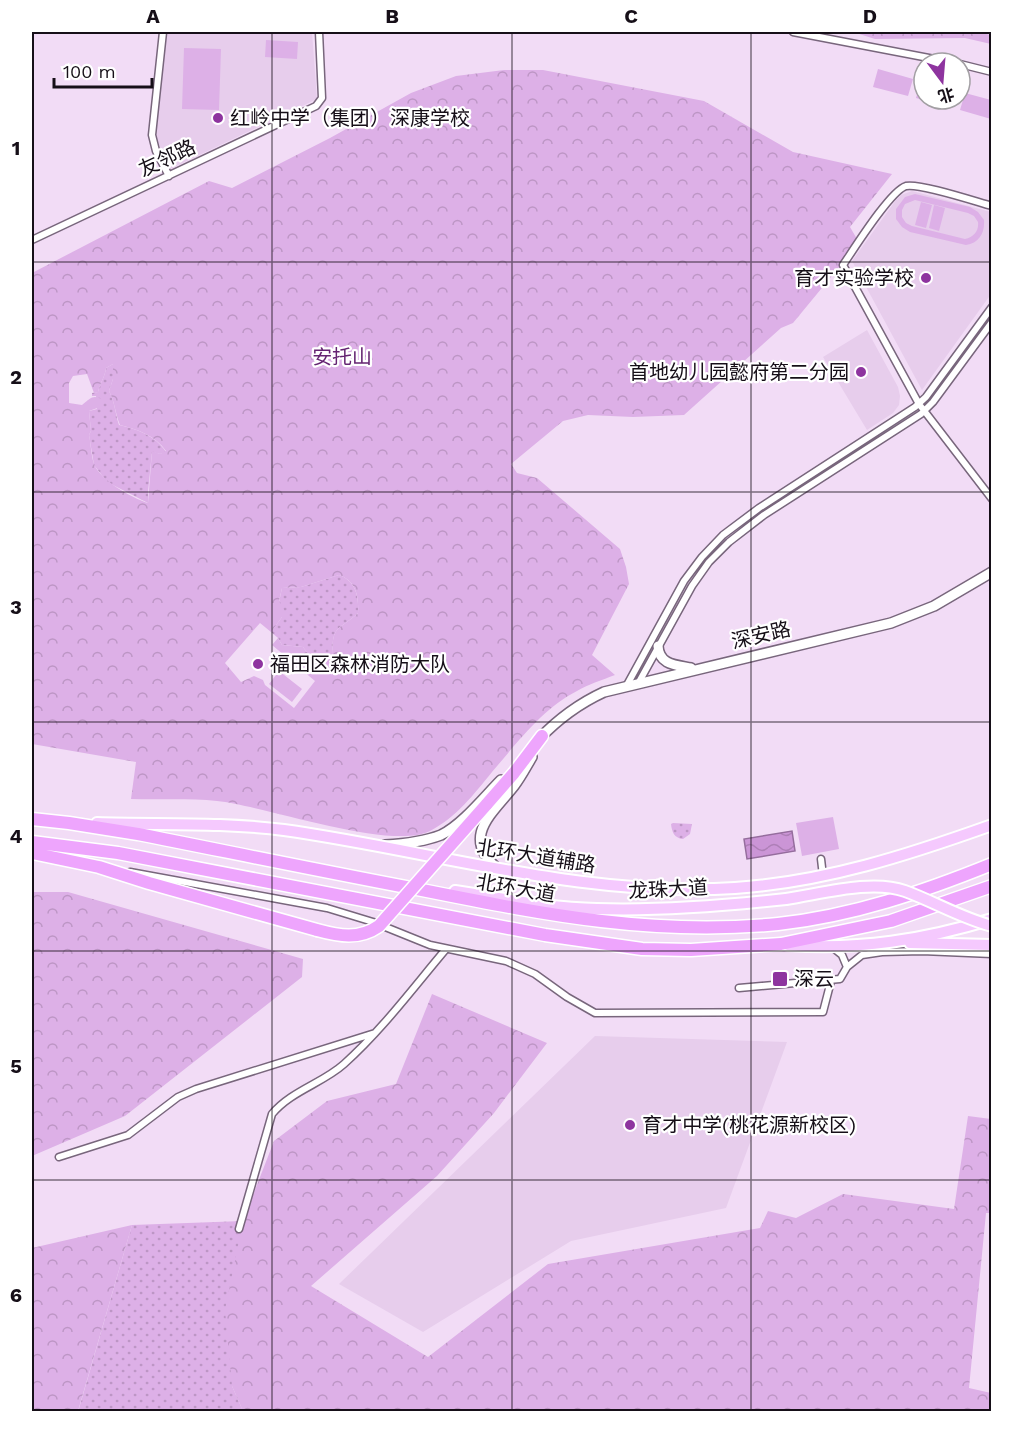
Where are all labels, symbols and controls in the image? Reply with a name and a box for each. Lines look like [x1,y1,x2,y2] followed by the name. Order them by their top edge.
[146,4,160,28] text: A
[385,4,399,28] text: B
[624,4,638,28] text: C
[863,4,877,28] text: D
[54,51,152,89] scale bar
[912,51,972,111] north arrow
[63,61,116,82] text: 100 m
[936,84,956,106] text: 北
[230,106,470,130] place label: 红岭中学（集团）深康学校
[211,111,225,125] marker: 红岭中学（集团）深康学校
[135,134,199,182] street label: 友邻路
[12,136,20,160] text: 1
[794,266,914,290] place label: 育才实验学校
[919,271,933,285] marker: 育才实验学校
[312,345,372,369] park label: 安托山
[629,360,849,384] place label: 首地幼儿园懿府第二分园
[10,365,22,389] text: 2
[854,365,868,379] marker: 首地幼儿园懿府第二分园
[10,595,22,619] text: 3
[729,617,793,653] street label: 深安路
[270,652,450,676] place label: 福田区森林消防大队
[251,657,265,671] marker: 福田区森林消防大队
[10,824,23,848] text: 4
[475,835,597,877] street label: 北环大道辅路
[475,869,557,907] street label: 北环大道
[627,875,709,903] street label: 龙珠大道
[794,967,834,991] place label: 深云
[771,970,789,988] marker: 深云
[10,1054,22,1078] text: 5
[642,1113,856,1137] place label: 育才中学(桃花源新校区)
[623,1118,637,1132] marker: 育才中学(桃花源新校区)
[10,1283,22,1307] text: 6

